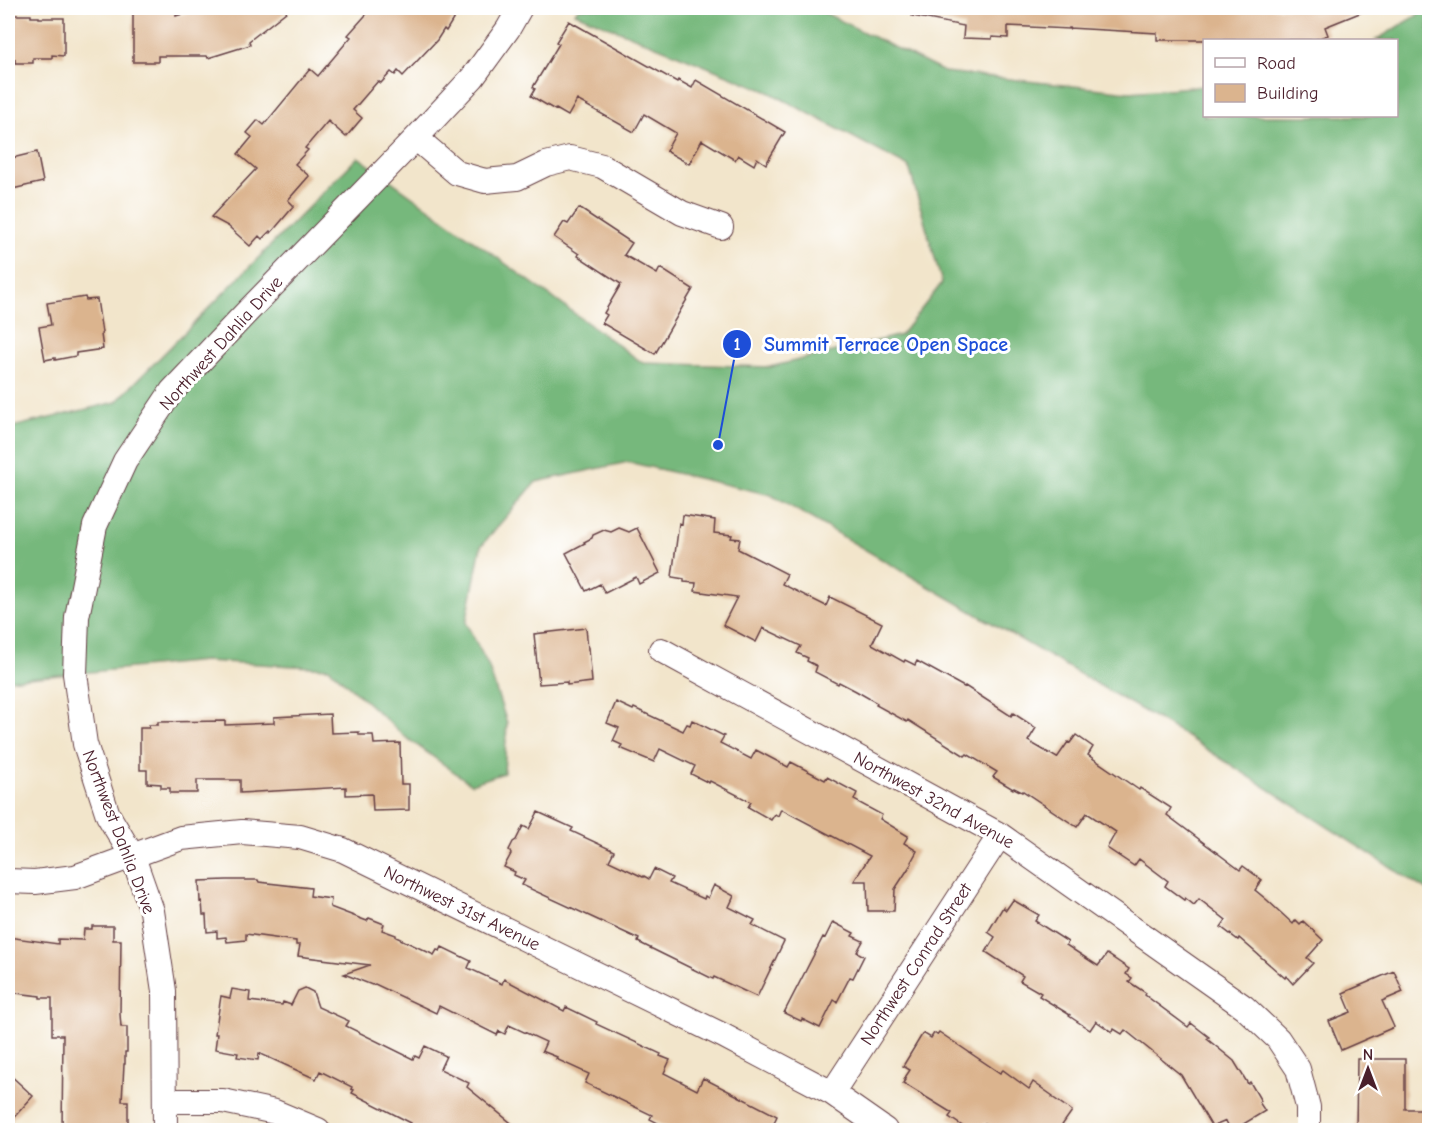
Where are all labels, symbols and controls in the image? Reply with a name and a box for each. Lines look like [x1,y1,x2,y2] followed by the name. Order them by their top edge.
[1203,39,1398,117] legend
[1257,53,1296,74] text: Road
[1257,83,1319,104] text: Building
[155,272,287,415] street label: Northwest Dahlia Drive
[722,325,1020,363] callout: Summit Terrace Open Space
[764,333,1008,356] text: Summit Terrace Open Space
[733,334,741,355] text: 1
[78,747,159,917] street label: Northwest Dahlia Drive
[850,748,1018,853] street label: Northwest 32nd Avenue
[380,862,543,955] street label: Northwest 31st Avenue
[856,879,977,1049] street label: Northwest Conrad Street
[1338,1039,1398,1099] north arrow
[1363,1046,1373,1064] text: N

